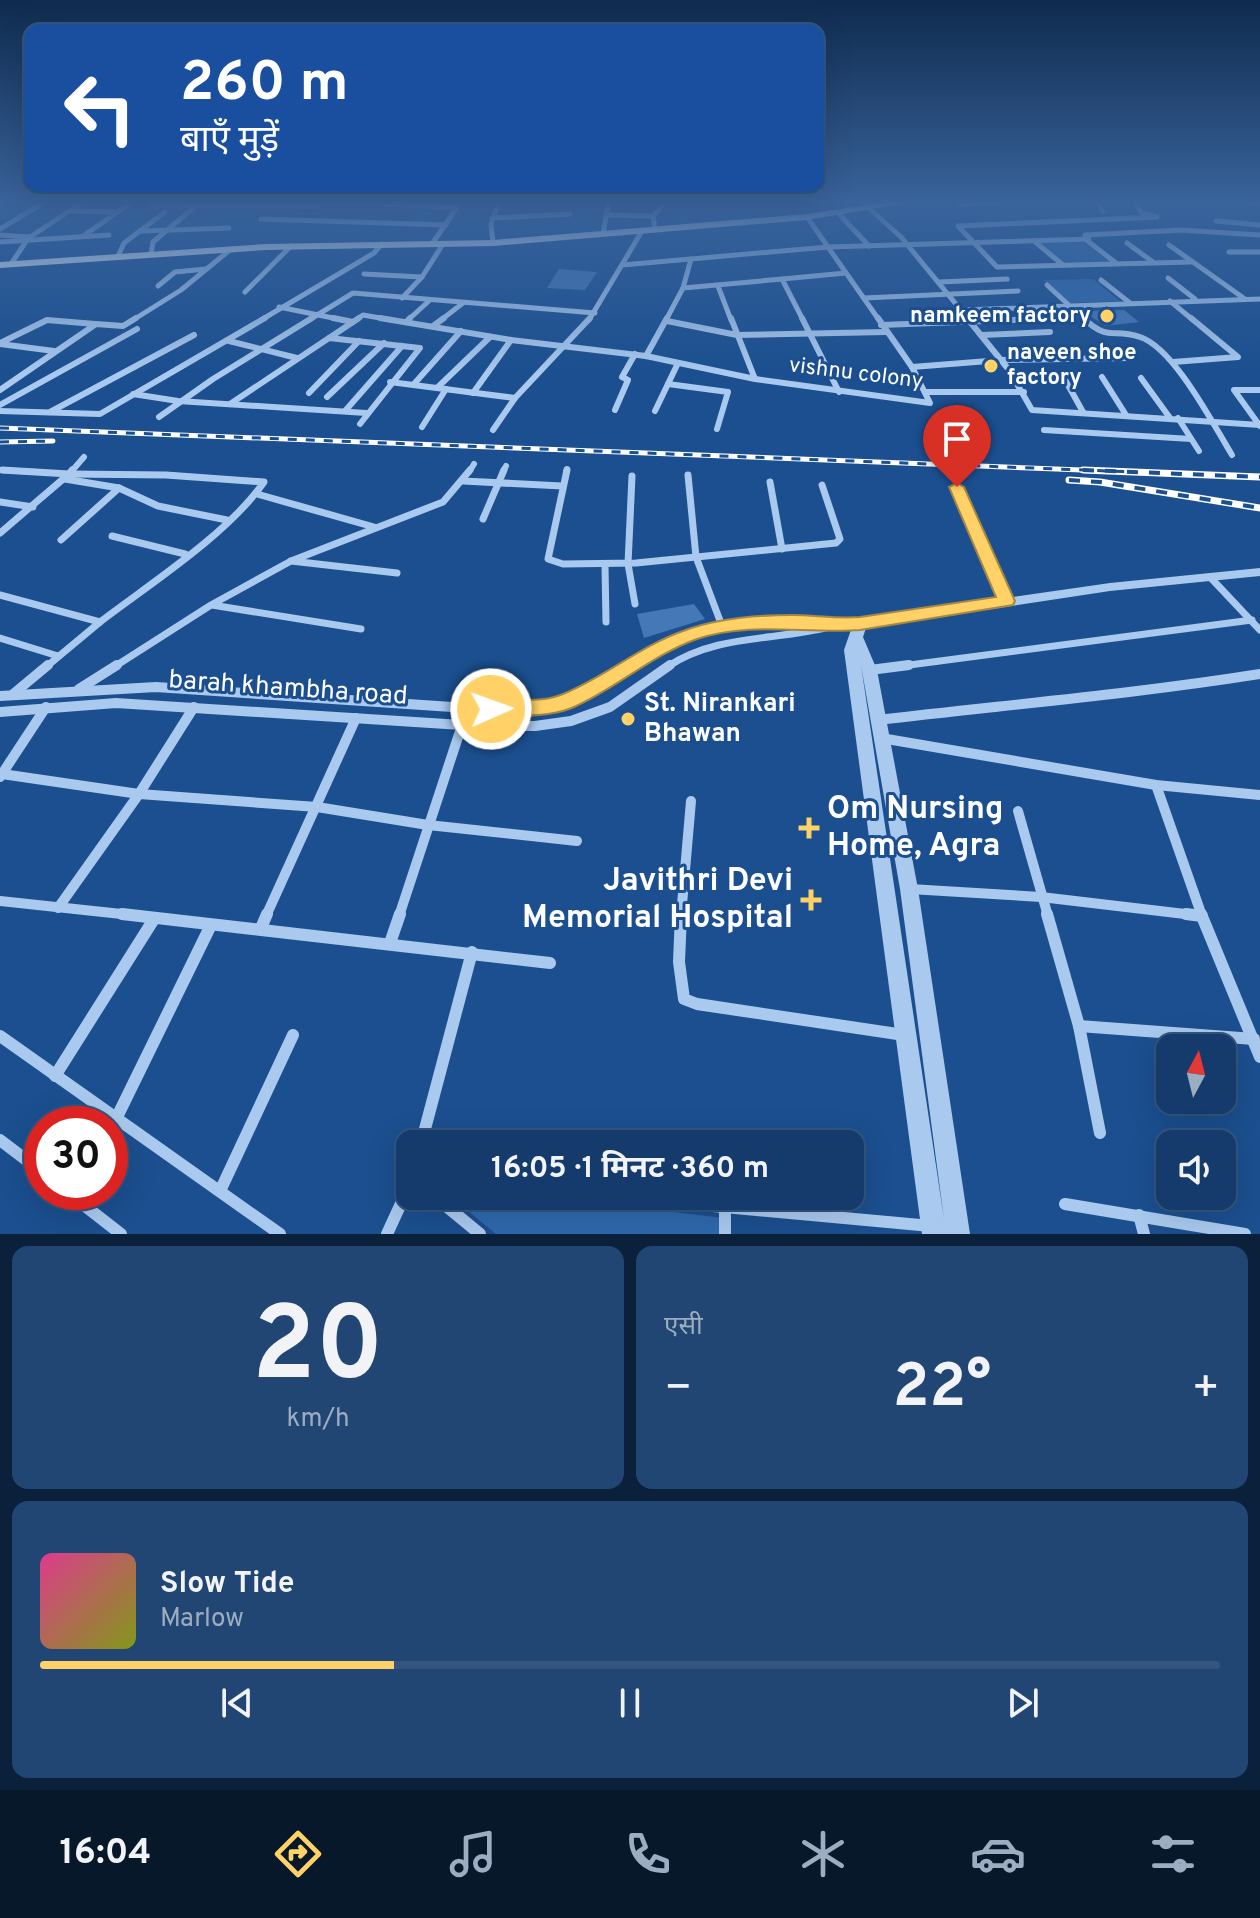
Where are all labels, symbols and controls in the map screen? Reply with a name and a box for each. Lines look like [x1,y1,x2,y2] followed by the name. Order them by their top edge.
[180,50,349,120] text: 260 m
[48,56,152,160] icon: left
[180,119,279,165] text: बाएँ मुड़ें
[910,303,1091,330] place label: namkeem factory
[1098,307,1116,325] marker: namkeem factory
[1007,340,1136,392] place label: naveen shoe factory
[787,352,925,396] street label: vishnu colony
[982,357,1000,375] marker: naveen shoe factory
[923,405,991,487] pin
[935,417,979,461] icon: arrive
[167,664,409,714] street label: barah khambha road
[449,667,533,751] position arrow
[644,688,796,751] place label: St. Nirankari Bhawan
[619,710,637,728] marker: St. Nirankari Bhawan
[827,790,1004,867] place label: Om Nursing Home, Agra
[798,817,820,839] marker: Om Nursing Home, Agra
[522,862,793,939] place label: Javithri Devi Memorial Hospital
[800,889,822,911] marker: Javithri Devi Memorial Hospital
[1156,1034,1236,1114] north arrow
[1156,1034,1236,1210] map controls
[24,1106,128,1210] speed limit sign: 30
[1156,1130,1236,1210] button: sound
[491,1151,769,1188] text: 16:05 · 1 मिनट · 360 m
[252,1285,384,1417] text: 20
[664,1311,703,1344] text: एसी
[893,1352,991,1428] text: 22°
[664,1362,692,1418] text: −
[1192,1362,1220,1418] text: +
[286,1403,350,1436] text: km/h
[160,1566,294,1603] text: Slow Tide
[160,1603,244,1636] text: Marlow
[215,1681,259,1725] icon: previous
[608,1681,652,1725] icon: pause
[1001,1681,1045,1725] icon: next
[270,1826,326,1882] icon: directions
[445,1826,501,1882] icon: music
[620,1826,676,1882] icon: phone
[795,1826,851,1882] icon: climate
[970,1826,1026,1882] icon: car
[1145,1826,1201,1882] icon: filters
[59,1831,152,1877] text: 16:04

